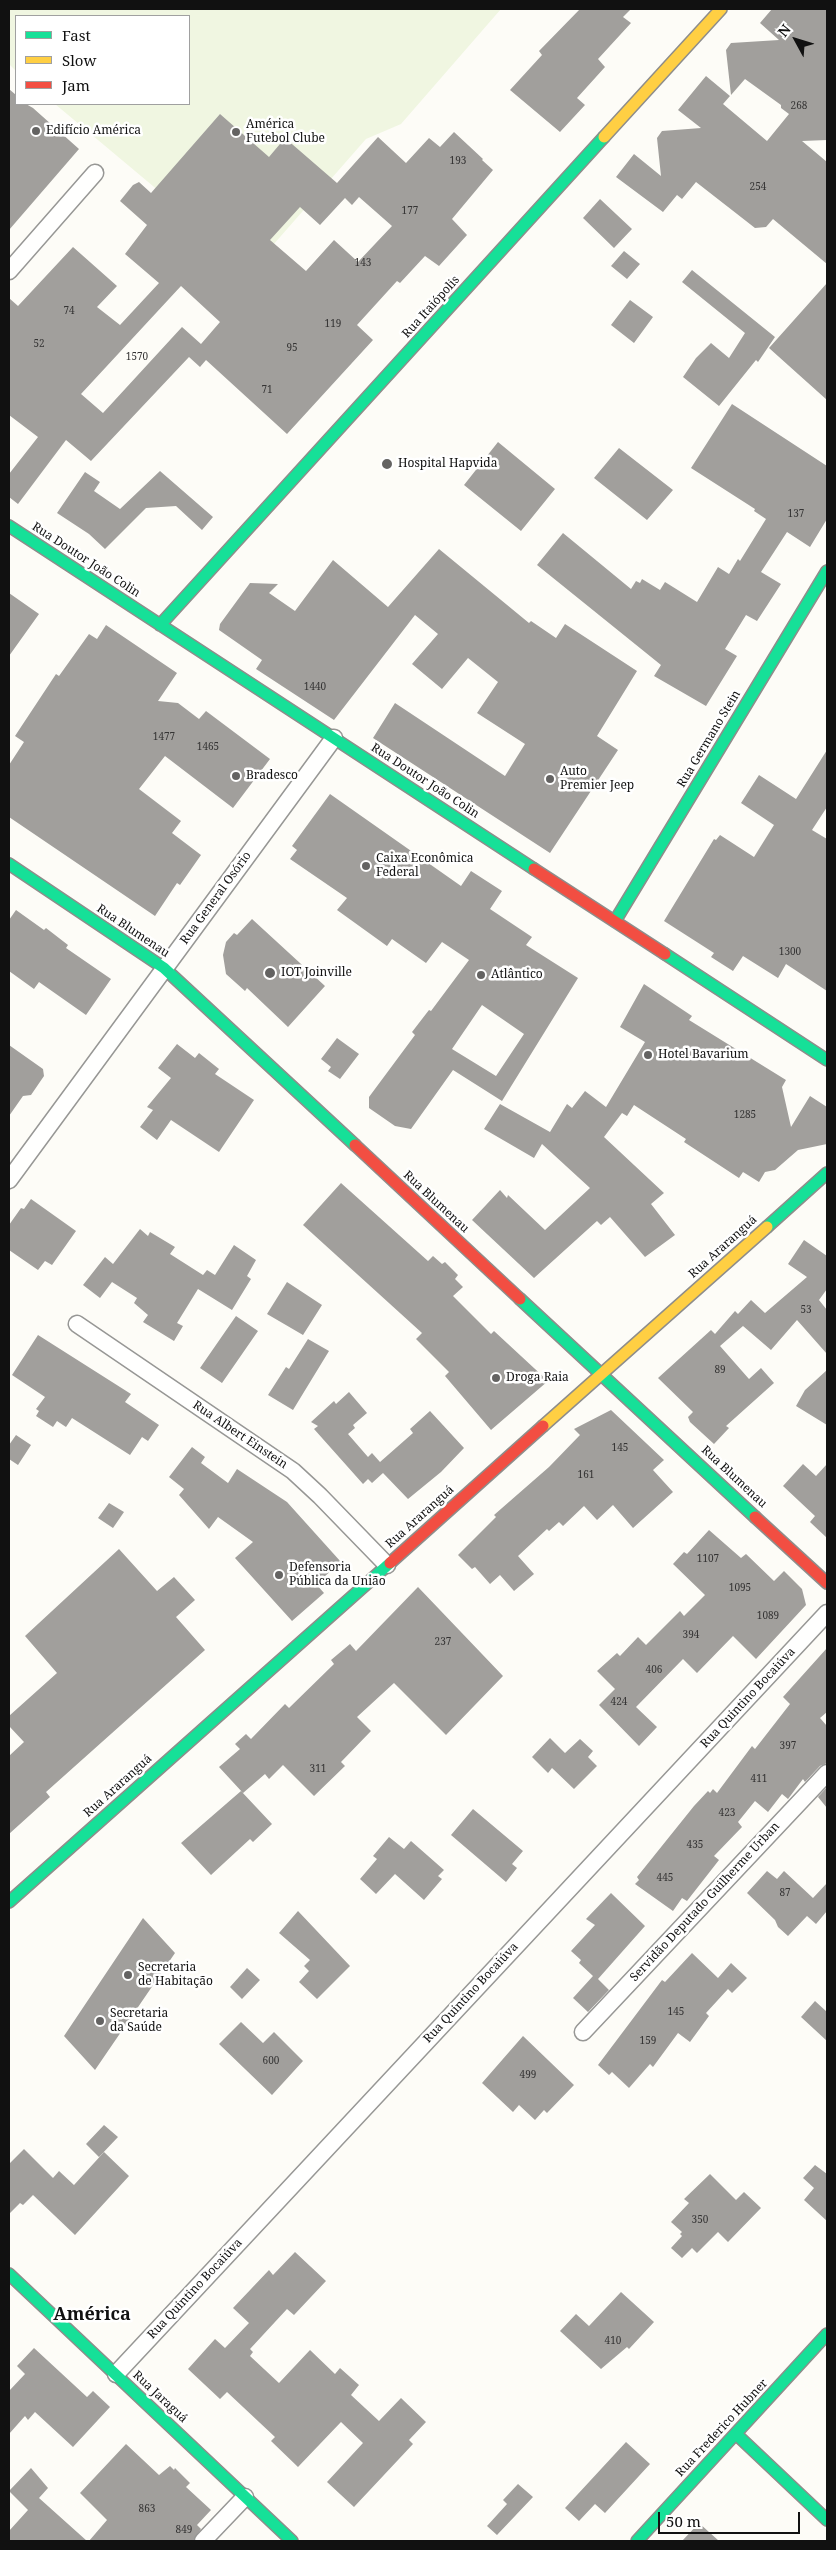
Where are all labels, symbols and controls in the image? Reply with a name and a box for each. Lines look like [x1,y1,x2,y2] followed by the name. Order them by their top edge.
[15,15,190,105] legend
[771,15,821,65] north arrow
[773,20,795,41] text: N
[62,25,91,45] text: Fast
[62,50,96,70] text: Slow
[62,75,90,95] text: Jam
[791,100,807,112] house number: 268
[246,118,325,146] place label: América Futebol Clube
[46,124,141,138] place label: Edifício América
[30,125,42,137] marker: Edifício América
[230,126,242,138] marker: América Futebol Clube
[450,155,466,167] house number: 193
[750,181,766,193] house number: 254
[402,205,418,217] house number: 177
[355,257,371,269] house number: 143
[399,273,463,341] street label: Rua Itaiópolis
[63,305,75,317] house number: 74
[325,318,341,330] house number: 119
[33,338,45,350] house number: 52
[286,342,298,354] house number: 95
[126,351,148,363] house number: 1570
[261,384,273,396] house number: 71
[380,457,394,471] marker: Hospital Hapvida
[398,457,497,471] place label: Hospital Hapvida
[788,508,804,520] house number: 137
[29,520,143,600] street label: Rua Doutor João Colin
[304,681,326,693] house number: 1440
[674,688,744,790] street label: Rua Germano Stein
[153,731,175,743] house number: 1477
[197,741,219,753] house number: 1465
[368,741,482,821] street label: Rua Doutor João Colin
[560,765,634,793] place label: Auto Premier Jeep
[246,769,298,783] place label: Bradesco
[230,770,242,782] marker: Bradesco
[544,773,556,785] marker: Auto Premier Jeep
[178,849,254,947] street label: Rua General Osório
[376,852,474,880] place label: Caixa Econômica Federal
[360,860,372,872] marker: Caixa Econômica Federal
[94,901,172,961] street label: Rua Blumenau
[779,946,801,958] house number: 1300
[263,966,277,980] marker: IOT Joinville
[281,966,352,980] place label: IOT Joinville
[491,968,543,982] place label: Atlântico
[475,969,487,981] marker: Atlântico
[658,1048,749,1062] place label: Hotel Bavarium
[642,1049,654,1061] marker: Hotel Bavarium
[734,1109,756,1121] house number: 1285
[400,1168,472,1236] street label: Rua Blumenau
[686,1213,760,1281] street label: Rua Araranguá
[800,1304,812,1316] house number: 53
[714,1364,726,1376] house number: 89
[506,1371,569,1385] place label: Droga Raia
[490,1372,502,1384] marker: Droga Raia
[190,1398,290,1472] street label: Rua Albert Einstein
[612,1442,628,1454] house number: 145
[698,1443,770,1511] street label: Rua Blumenau
[578,1469,594,1481] house number: 161
[383,1483,457,1551] street label: Rua Araranguá
[697,1553,719,1565] house number: 1107
[289,1561,386,1589] place label: Defensoria Pública da União
[273,1569,285,1581] marker: Defensoria Pública da União
[729,1582,751,1594] house number: 1095
[757,1610,779,1622] house number: 1089
[683,1629,699,1641] house number: 394
[435,1636,451,1648] house number: 237
[698,1645,798,1751] street label: Rua Quintino Bocaiúva
[646,1664,662,1676] house number: 406
[611,1696,627,1708] house number: 424
[780,1740,796,1752] house number: 397
[81,1752,155,1820] street label: Rua Araranguá
[310,1763,326,1775] house number: 311
[751,1773,767,1785] house number: 411
[719,1807,735,1819] house number: 423
[627,1819,783,1985] street label: Servidão Deputado Guilherme Urban
[687,1839,703,1851] house number: 435
[657,1872,673,1884] house number: 445
[779,1887,791,1899] house number: 87
[421,1940,521,2046] street label: Rua Quintino Bocaiúva
[138,1961,213,1989] place label: Secretaria de Habitação
[122,1969,134,1981] marker: Secretaria de Habitação
[668,2006,684,2018] house number: 145
[110,2007,168,2035] place label: Secretaria da Saúde
[94,2015,106,2027] marker: Secretaria da Saúde
[640,2035,656,2047] house number: 159
[263,2055,279,2067] house number: 600
[520,2069,536,2081] house number: 499
[692,2214,708,2226] house number: 350
[145,2236,245,2342] street label: Rua Quintino Bocaiúva
[53,2304,131,2326] district label: América
[605,2335,621,2347] house number: 410
[130,2368,190,2426] street label: Rua Jaraguá
[673,2376,771,2480] street label: Rua Frederico Hubner
[661,2502,804,2534] scale bar
[139,2503,155,2515] house number: 863
[666,2511,701,2531] text: 50 m
[176,2524,192,2536] house number: 849

